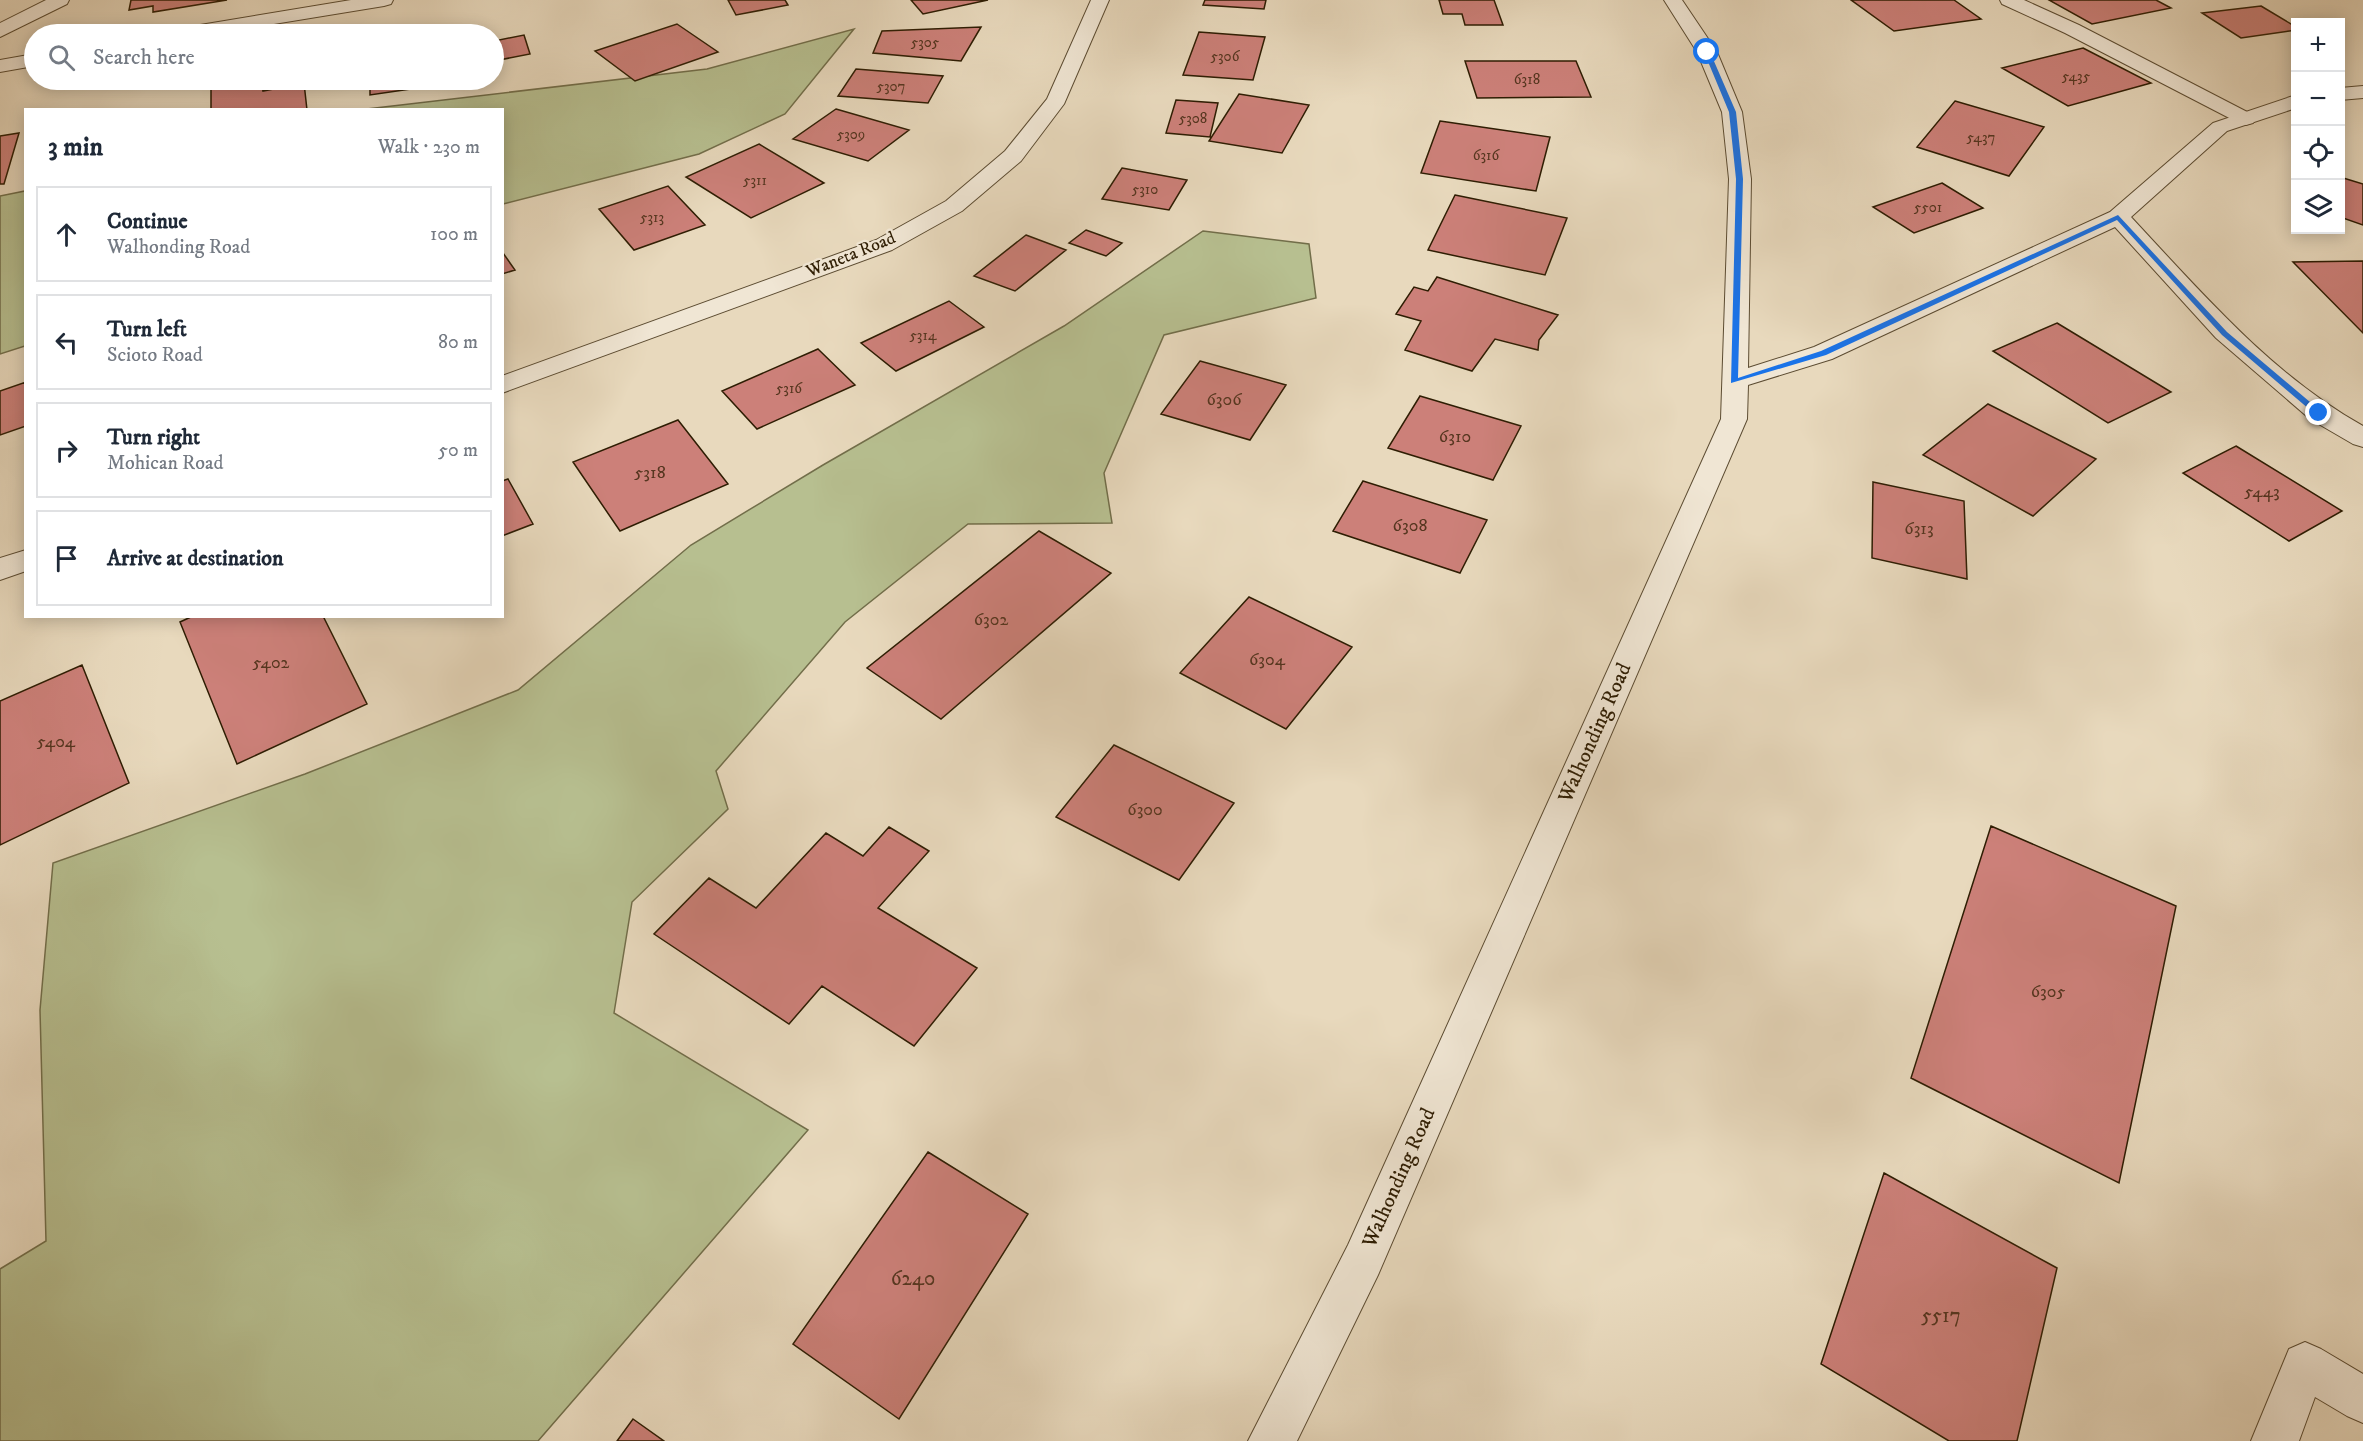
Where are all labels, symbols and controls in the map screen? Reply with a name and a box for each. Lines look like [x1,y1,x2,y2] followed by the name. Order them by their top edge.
[2291,18,2345,234] map controls
[2291,18,2345,72] button: +
[24,24,504,90] search box
[911,33,940,52] house number: 5305
[1693,38,1719,64] route start
[45,41,78,74] icon: search
[93,44,195,71] text: Search here
[1211,47,1241,66] house number: 5306
[2062,67,2091,86] house number: 5435
[1514,70,1540,89] house number: 6318
[2291,72,2345,126] button: −
[876,77,906,96] house number: 5307
[1179,109,1207,128] house number: 5308
[837,125,865,144] house number: 5309
[2291,126,2345,180] button: locate
[1967,128,1995,147] house number: 5437
[48,131,103,164] text: 3 min
[378,135,480,160] text: Walk · 230 m
[1473,146,1501,165] house number: 6316
[743,171,767,190] house number: 5311
[1132,180,1158,199] house number: 5310
[2291,180,2345,234] button: layers
[1914,198,1942,217] house number: 5501
[107,208,188,235] text: Continue
[640,208,664,227] house number: 5313
[50,218,83,251] icon: ahead
[430,222,478,247] text: 100 m
[802,227,899,283] street label: Waneta Road
[107,235,250,260] text: Walhonding Road
[107,316,187,343] text: Turn left
[50,326,83,359] icon: left
[909,326,937,345] house number: 5314
[438,330,478,355] text: 80 m
[107,343,203,368] text: Scioto Road
[776,379,803,398] house number: 5316
[1206,389,1242,411] house number: 6306
[2305,399,2331,425] route end
[107,424,200,451] text: Turn right
[1439,426,1471,448] house number: 6310
[50,434,83,467] icon: right
[438,438,478,463] text: 50 m
[107,451,224,476] text: Mohican Road
[634,462,666,484] house number: 5318
[2244,481,2280,503] house number: 5443
[1393,515,1427,537] house number: 6308
[1904,518,1934,540] house number: 6313
[50,542,83,575] icon: arrive
[107,545,284,572] text: Arrive at destination
[974,609,1008,631] house number: 6302
[1249,649,1286,671] house number: 6304
[253,652,290,674] house number: 5402
[1552,659,1638,808] street label: Walhonding Road
[37,731,76,753] house number: 5404
[1127,799,1163,821] house number: 6300
[2031,981,2065,1003] house number: 6305
[1356,1104,1442,1253] street label: Walhonding Road
[891,1266,935,1292] house number: 6240
[1921,1303,1961,1329] house number: 5517

